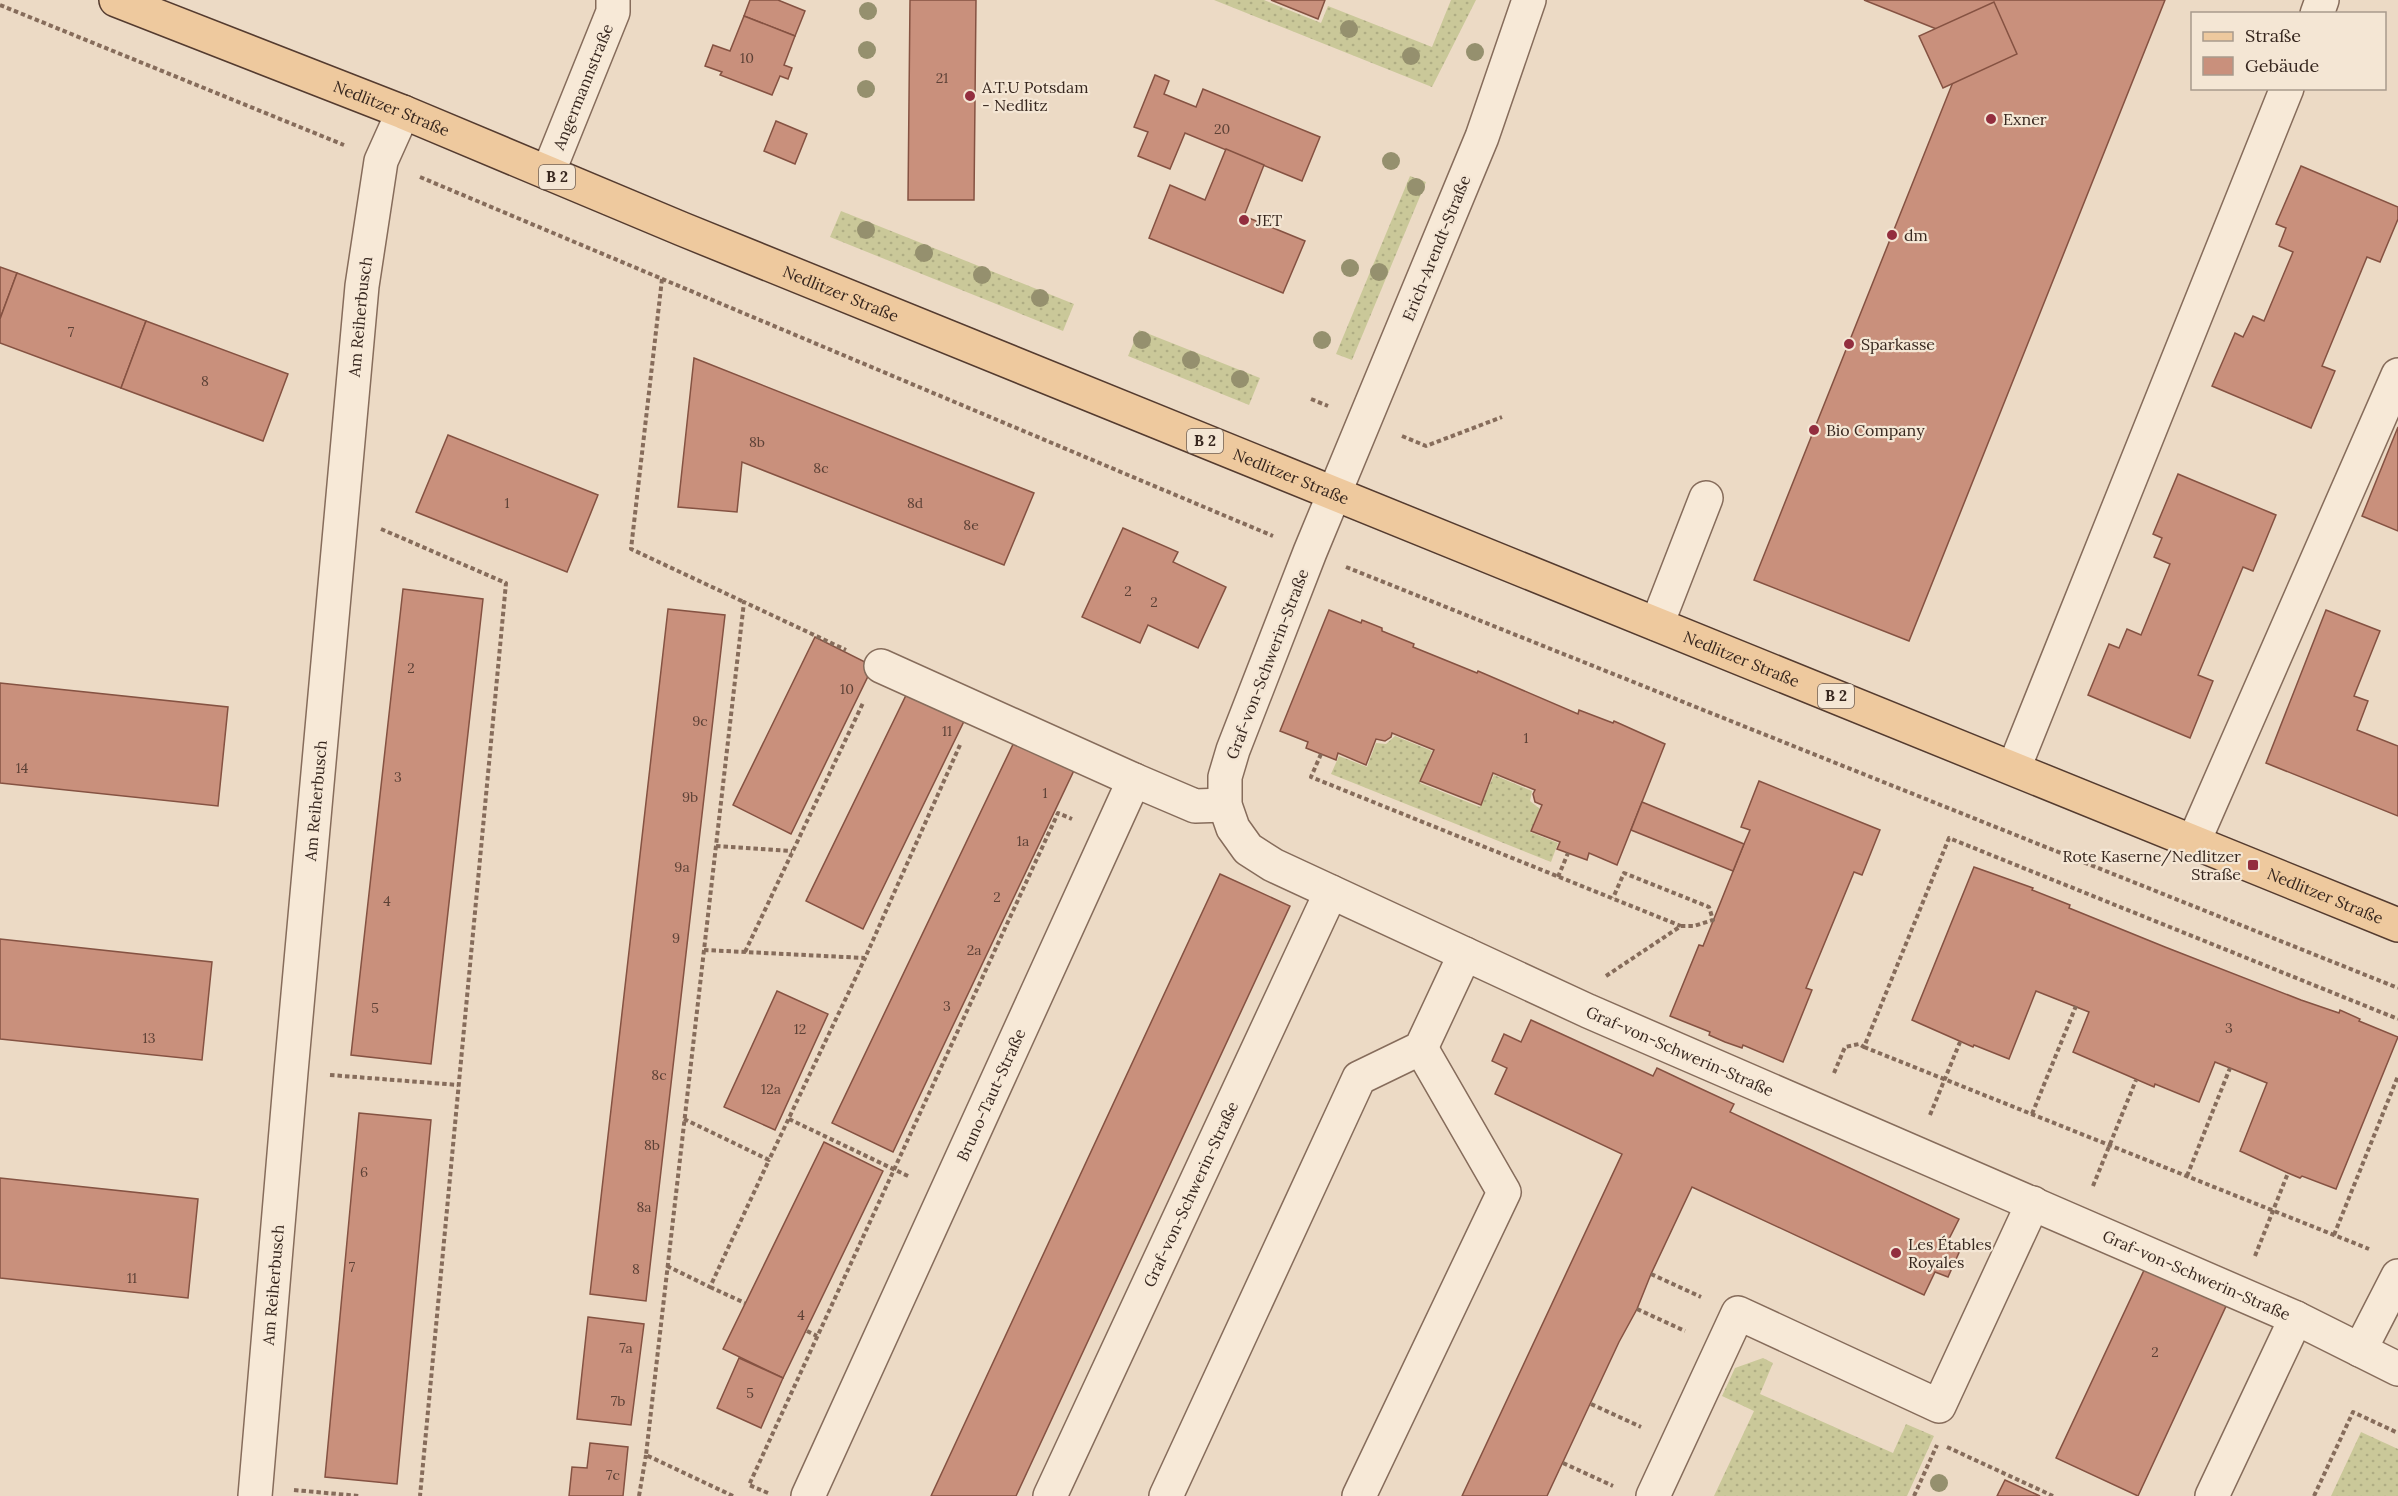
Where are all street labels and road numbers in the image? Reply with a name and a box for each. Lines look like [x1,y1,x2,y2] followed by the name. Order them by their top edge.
[548,20,617,154] street label: Angermannstraße
[331,76,453,141] street label: Nedlitzer Straße
[539,165,575,189] road number: B 2
[1398,172,1474,324] street label: Erich-Arendt-Straße
[344,255,376,379] street label: Am Reiherbusch
[780,261,902,326] street label: Nedlitzer Straße
[1187,429,1223,453] road number: B 2
[1230,444,1352,509] street label: Nedlitzer Straße
[1221,566,1313,762] street label: Graf-von-Schwerin-Straße
[1681,626,1803,691] street label: Nedlitzer Straße
[1818,684,1854,708] road number: B 2
[300,739,331,863] street label: Am Reiherbusch
[2264,863,2387,928] street label: Nedlitzer Straße
[1583,1001,1777,1101] street label: Graf-von-Schwerin-Straße
[952,1025,1030,1164] street label: Bruno-Taut-Straße
[1139,1098,1242,1290] street label: Graf-von-Schwerin-Straße
[258,1223,288,1347] street label: Am Reiherbusch
[2100,1225,2294,1324] street label: Graf-von-Schwerin-Straße

